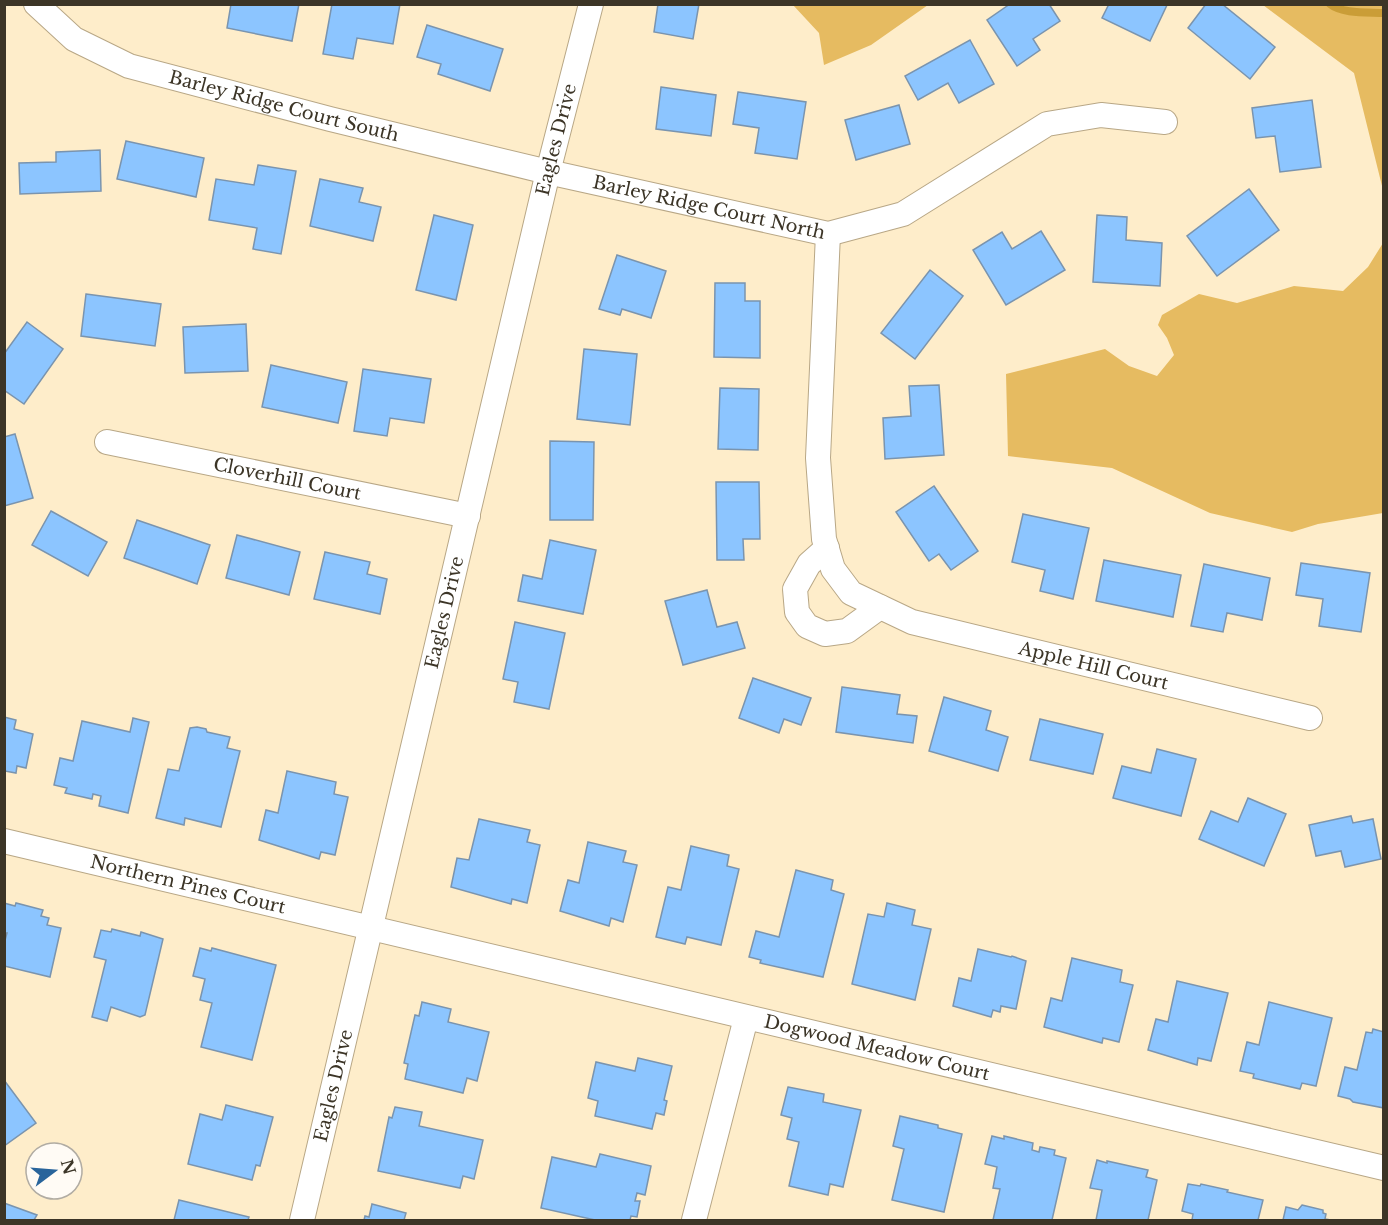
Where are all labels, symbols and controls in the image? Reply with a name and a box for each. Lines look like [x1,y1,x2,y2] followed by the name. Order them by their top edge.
[167,66,401,146] street label: Barley Ridge Court South
[532,81,581,198] street label: Eagles Drive
[591,171,827,244] street label: Barley Ridge Court North
[211,453,363,505] street label: Cloverhill Court
[421,554,468,671] street label: Eagles Drive
[1016,637,1171,694] street label: Apple Hill Court
[88,851,288,918] street label: Northern Pines Court
[762,1010,992,1085] street label: Dogwood Meadow Court
[310,1027,357,1144] street label: Eagles Drive
[24,1141,84,1201] north arrow
[57,1157,80,1177] text: N

